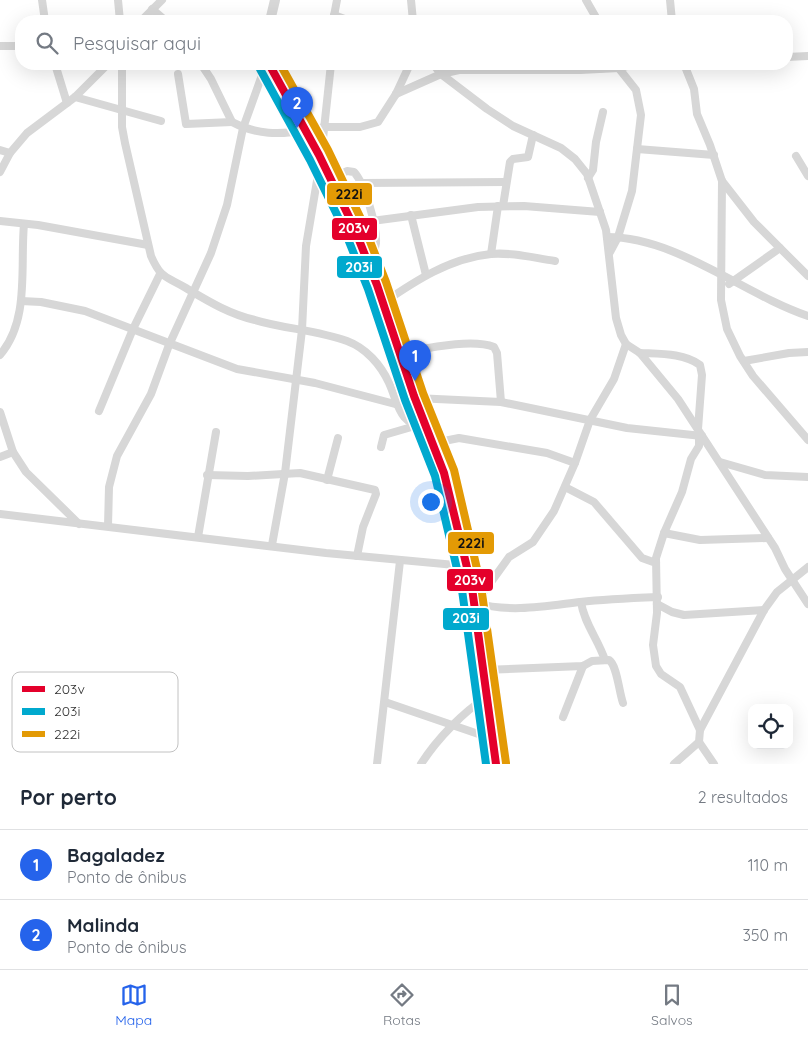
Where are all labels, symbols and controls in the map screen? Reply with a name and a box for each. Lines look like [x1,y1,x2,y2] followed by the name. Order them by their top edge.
[15,15,793,70] search box
[33,29,61,57] icon: search
[73,31,201,55] text: Pesquisar aqui
[281,87,313,128] pin: 2
[326,182,373,206] line badge: 222i
[335,185,363,203] text: 222i
[331,217,378,241] line badge: 203v
[338,219,370,237] text: 203v
[336,255,383,279] line badge: 203i
[345,258,373,276] text: 203i
[399,340,431,381] pin: 1
[418,489,444,515] your location
[447,531,495,555] line badge: 222i
[457,534,485,552] text: 222i
[446,568,494,592] line badge: 203v
[454,571,486,589] text: 203v
[442,607,490,631] line badge: 203i
[452,609,480,627] text: 203i
[12,672,178,752] legend
[54,680,85,698] text: 203v
[54,702,80,720] text: 203i
[748,704,793,749] map controls
[748,704,793,749] button: locate
[54,725,80,743] text: 222i
[20,784,117,810] text: Por perto
[698,787,788,807] text: 2 resultados
[67,843,165,867] text: Bagaladez
[33,855,39,875] text: 1
[748,855,788,875] text: 110 m
[67,867,186,887] text: Ponto de ônibus
[67,913,139,937] text: Malinda
[31,925,41,945] text: 2
[742,925,788,945] text: 350 m
[67,937,186,957] text: Ponto de ônibus
[115,981,152,1029] tab: Mapa
[383,981,420,1029] tab: Rotas
[651,981,693,1029] tab: Salvos

